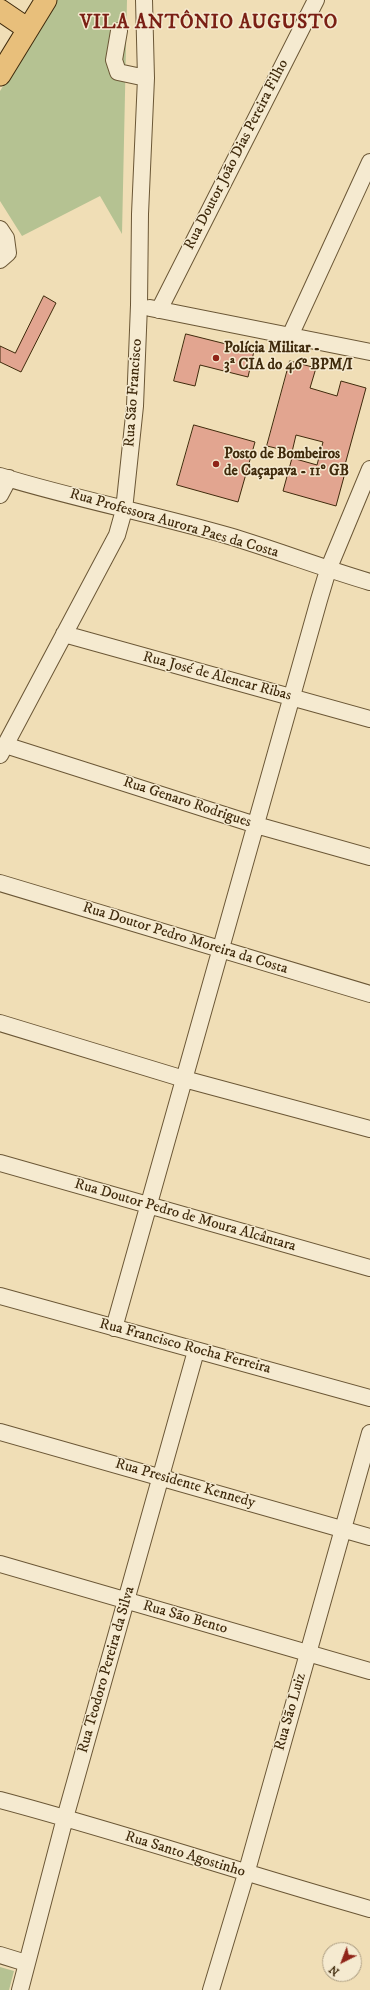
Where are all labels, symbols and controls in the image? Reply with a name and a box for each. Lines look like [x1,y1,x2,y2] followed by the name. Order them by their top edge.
[80,13,338,35] district label: VILA ANTÔNIO AUGUSTO
[181,57,293,253] street label: Rua Doutor João Dias Pereira Filho
[121,338,147,448] street label: Rua São Francisco
[224,340,353,375] place label: Polícia Militar - 3ª CIA do 46º BPM/I
[211,353,221,363] marker: Polícia Militar - 3ª CIA do 46º BPM/I
[224,446,349,481] place label: Posto de Bombeiros de Caçapava - 11º GB
[211,459,221,469] marker: Posto de Bombeiros de Caçapava - 11º GB
[67,486,281,562] street label: Rua Professora Aurora Paes da Costa
[141,649,293,705] street label: Rua José de Alencar Ribas
[121,774,253,832] street label: Rua Genaro Rodrigues
[80,899,290,979] street label: Rua Doutor Pedro Moreira da Costa
[72,1176,298,1256] street label: Rua Doutor Pedro de Moura Alcântara
[97,1315,273,1379] street label: Rua Francisco Rocha Ferreira
[113,1455,257,1513] street label: Rua Presidente Kennedy
[75,1585,139,1755] street label: Rua Teodoro Pereira da Silva
[141,1597,229,1639] street label: Rua São Bento
[271,1671,311,1753] street label: Rua São Luiz
[123,1828,247,1882] street label: Rua Santo Agostinho
[322,1942,362,1982] north arrow
[327,1962,343,1978] text: N

